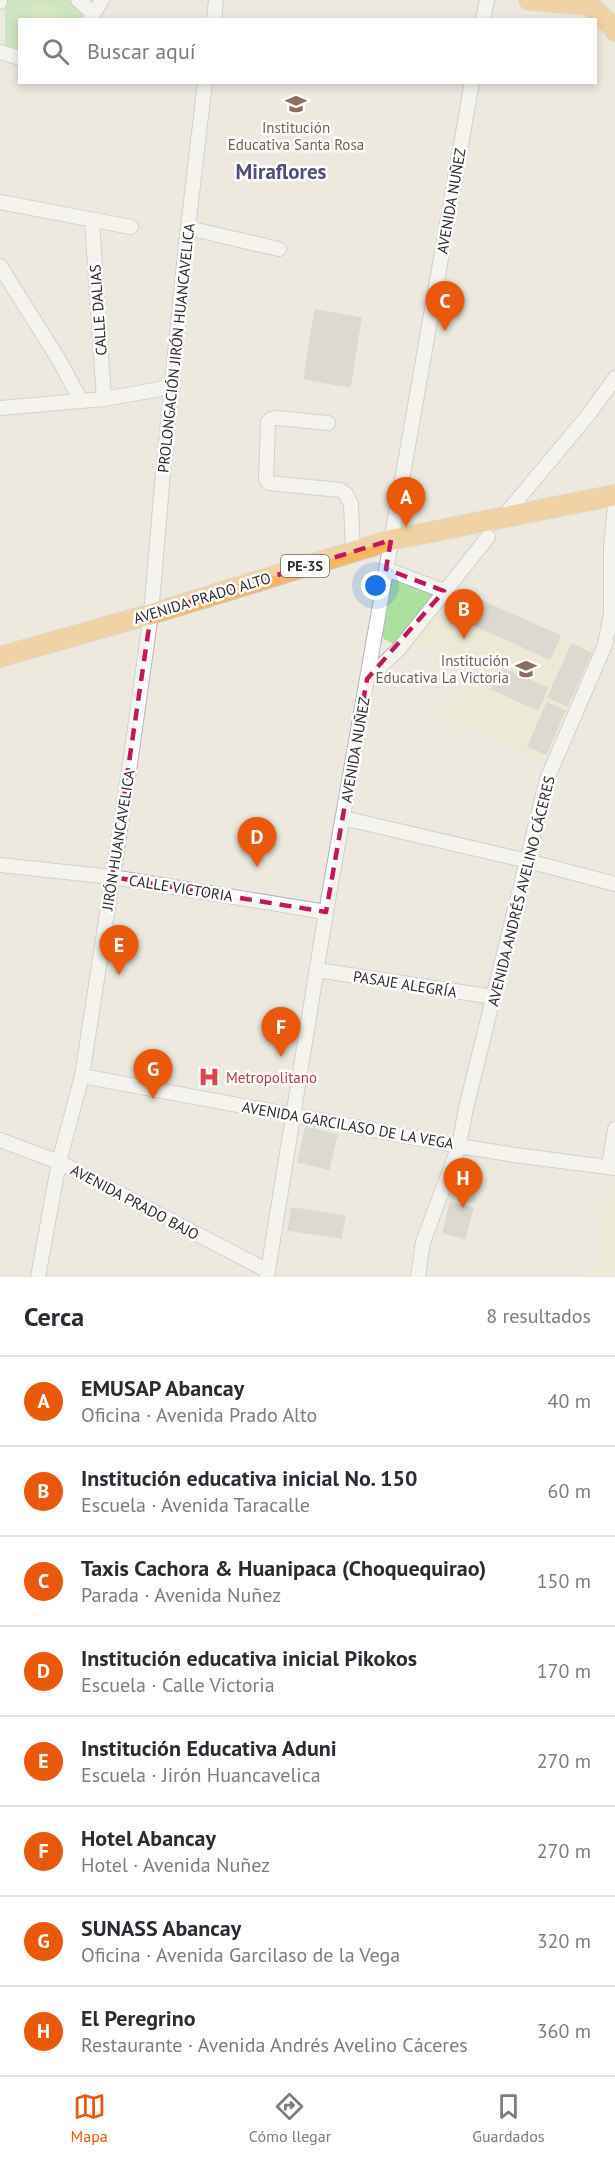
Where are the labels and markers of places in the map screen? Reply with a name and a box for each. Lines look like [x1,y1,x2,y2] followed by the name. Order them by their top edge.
[284,92,308,116] school or university icon: Institución Educativa Santa Rosa
[228,118,364,154] place label: Institución Educativa Santa Rosa
[426,282,464,331] pin: C
[386,478,426,527] pin: A
[444,590,484,639] pin: B
[376,651,509,687] place label: Institución Educativa La Victoria
[514,657,538,681] school or university icon: Institución Educativa La Victoria
[238,818,276,867] pin: D
[100,926,138,975] pin: E
[262,1008,300,1057] pin: F
[134,1050,172,1099] pin: G
[197,1065,221,1089] hospital icon: Metropolitano
[226,1068,317,1087] place label: Metropolitano
[444,1158,482,1208] pin: H

